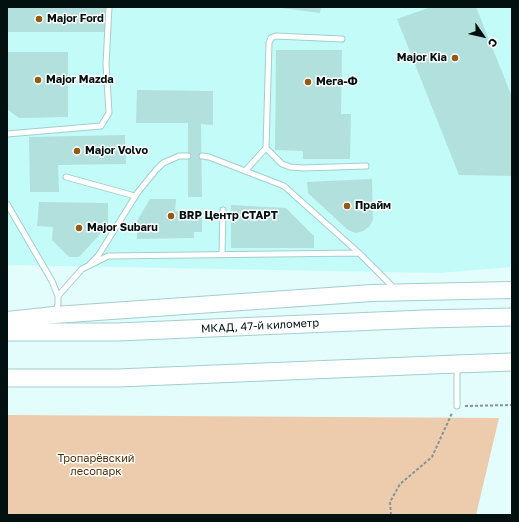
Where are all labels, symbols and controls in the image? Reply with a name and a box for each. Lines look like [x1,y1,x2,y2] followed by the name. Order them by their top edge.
[47,12,104,26] place label: Major Ford
[34,14,44,24] marker: Major Ford
[463,16,503,56] north arrow
[486,36,501,50] text: С
[397,51,447,65] place label: Major Kia
[450,53,460,63] marker: Major Kia
[46,73,114,87] place label: Major Mazda
[33,75,43,85] marker: Major Mazda
[316,75,358,89] place label: Мега-Ф
[303,77,313,87] marker: Мега-Ф
[85,144,148,158] place label: Major Volvo
[72,146,82,156] marker: Major Volvo
[355,199,391,213] place label: Прайм
[342,201,352,211] marker: Прайм
[179,209,278,223] place label: BRP Центр СТАРТ
[166,211,176,221] marker: BRP Центр СТАРТ
[87,221,158,235] place label: Major Subaru
[74,223,84,233] marker: Major Subaru
[201,316,319,336] street label: МКАД, 47-й километр
[57,452,135,478] park label: Тропарёвский лесопарк

